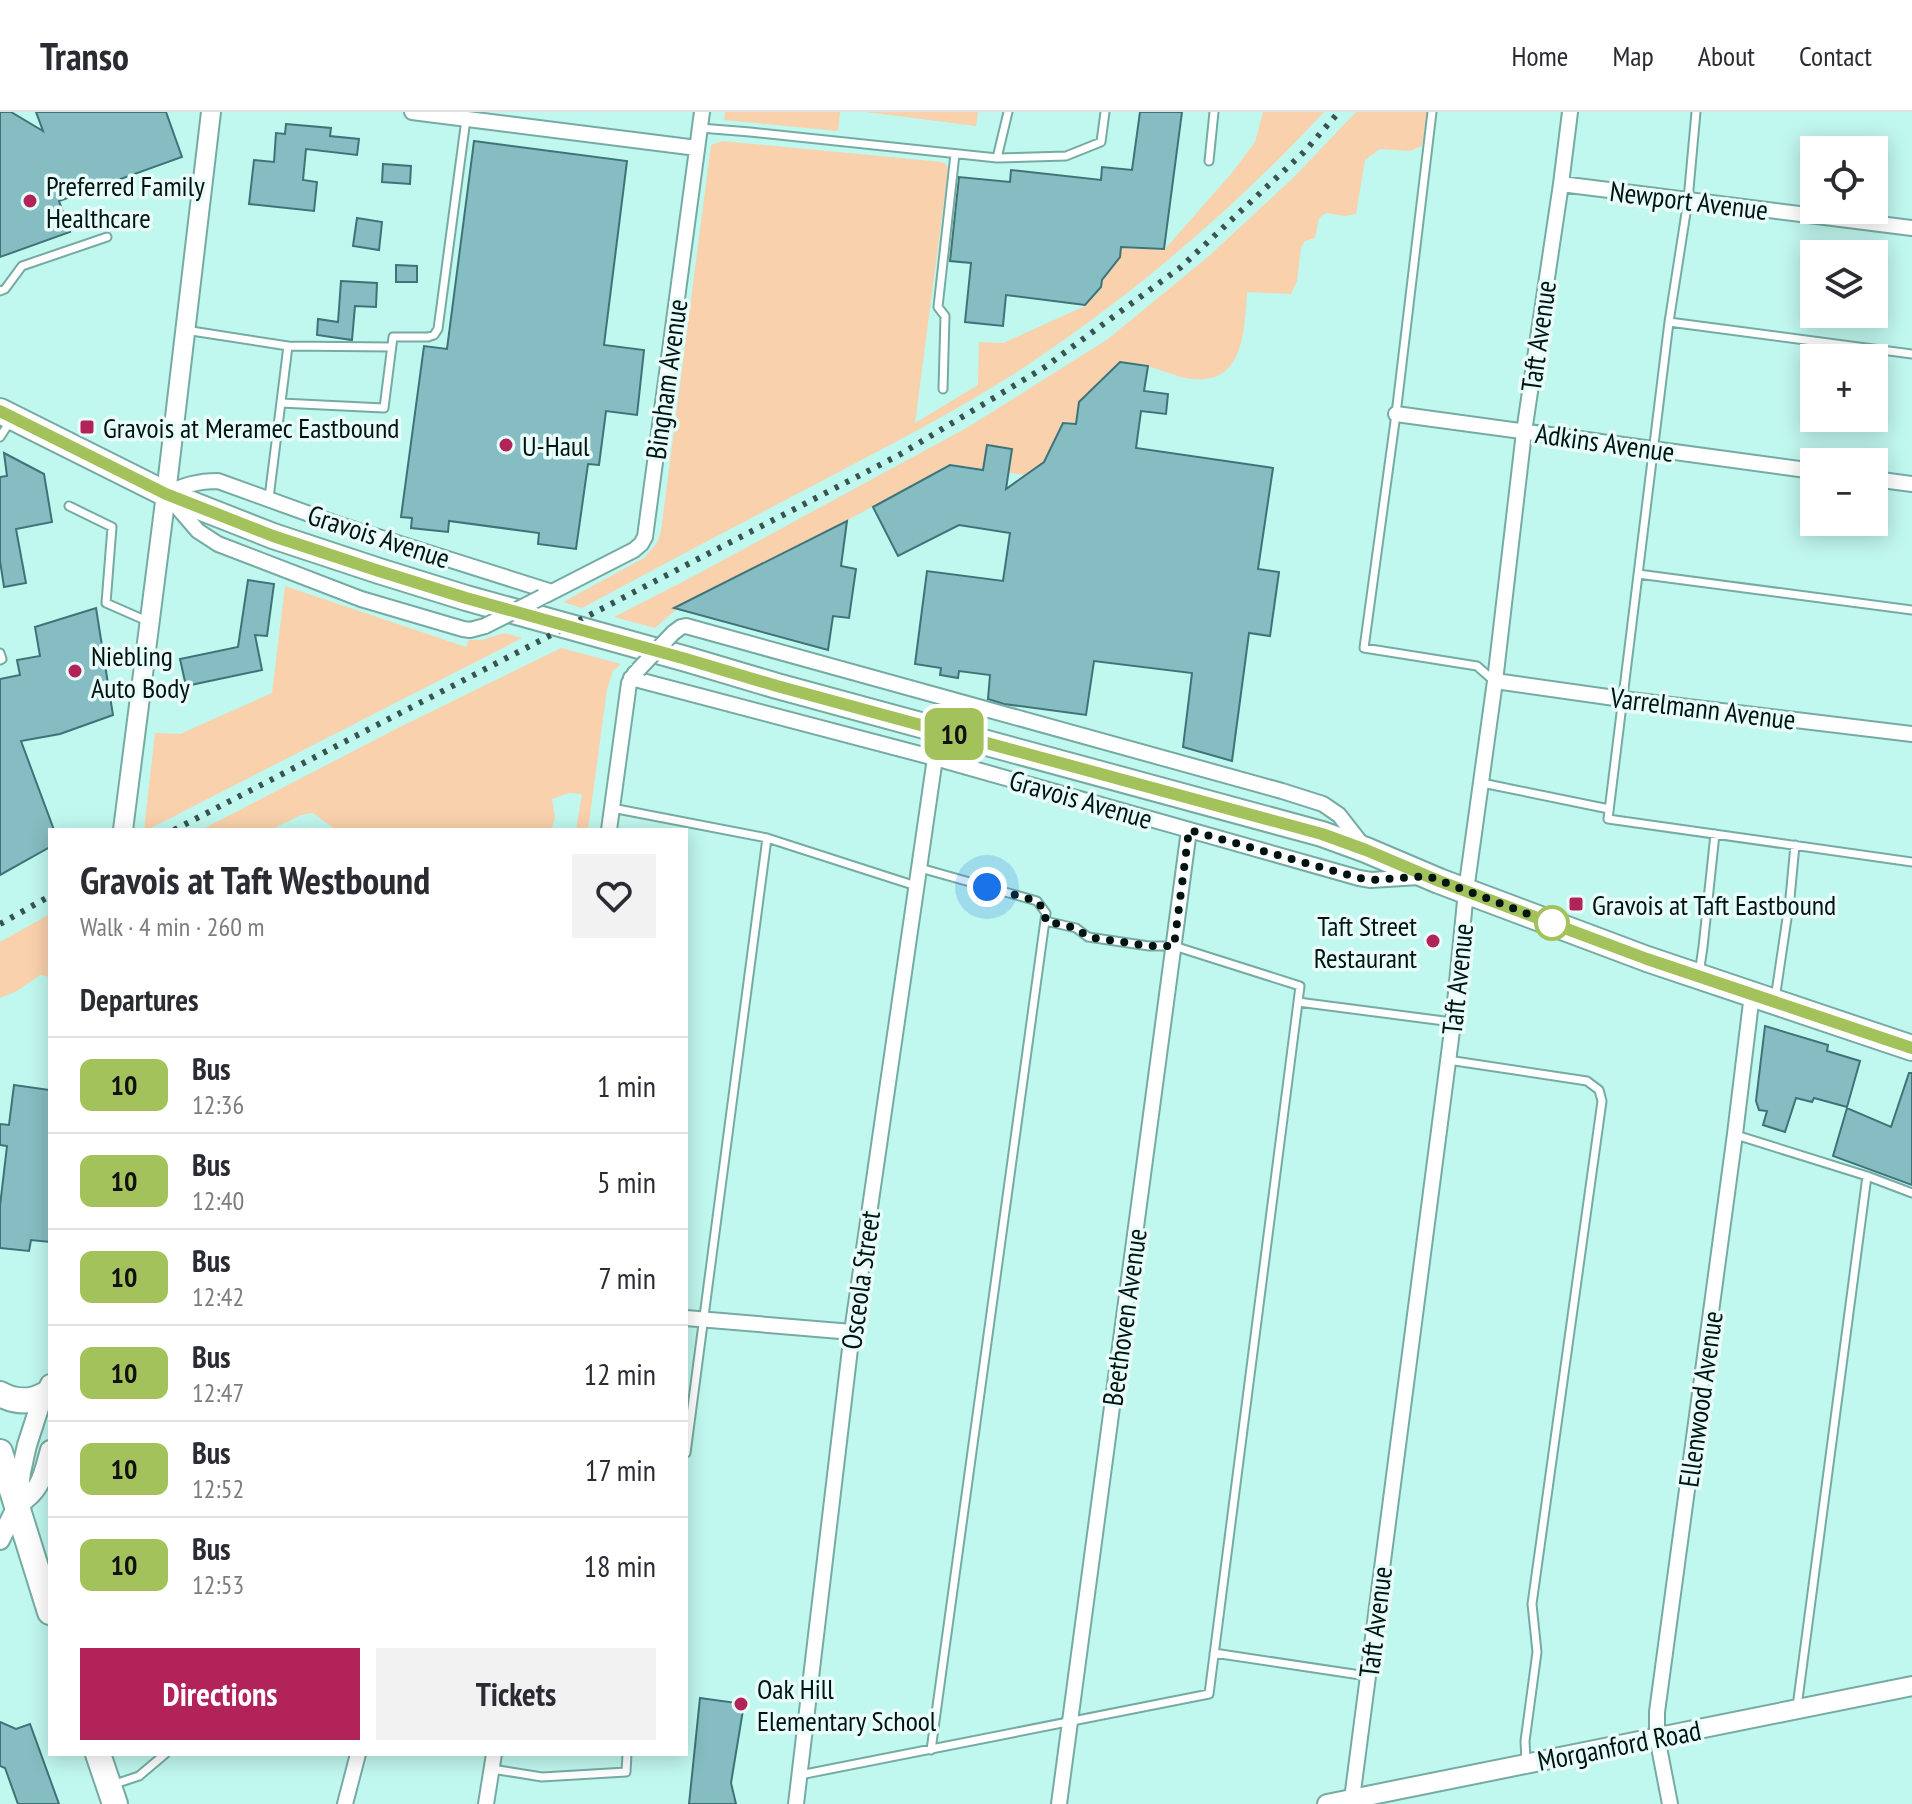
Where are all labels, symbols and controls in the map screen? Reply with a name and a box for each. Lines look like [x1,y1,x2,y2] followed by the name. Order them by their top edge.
[40,31,129,80] text: Transo
[1512,37,1568,74] text: Home
[1612,37,1654,74] text: Map
[1698,37,1755,74] text: About
[1799,37,1872,74] text: Contact
[1800,136,1888,536] map controls
[1800,136,1888,224] button: locate
[46,167,205,236] place label: Preferred Family Healthcare
[1608,172,1770,228] street label: Newport Avenue
[21,192,39,210] marker: Preferred Family Healthcare
[1800,240,1888,328] button: layers
[1512,278,1564,394] street label: Taft Avenue
[636,297,696,461] street label: Bingham Avenue
[1800,344,1888,432] button: +
[103,409,399,446] place label: Gravois at Meramec Eastbound
[1533,414,1677,470] street label: Adkins Avenue
[78,418,96,436] marker: Gravois at Meramec Eastbound
[522,427,590,464] place label: U-Haul
[497,436,515,454] marker: U-Haul
[1800,448,1888,536] button: −
[303,496,455,576] street label: Gravois Avenue
[91,637,190,706] place label: Niebling Auto Body
[66,662,84,680] marker: Niebling Auto Body
[1607,678,1798,738] street label: Varrelmann Avenue
[918,708,990,760] line badge: 10
[941,715,967,752] text: 10
[1005,761,1157,837] street label: Gravois Avenue
[572,854,656,938] button: heart
[80,855,430,904] text: Gravois at Taft Westbound
[967,867,1007,907] your location
[1592,886,1836,923] place label: Gravois at Taft Eastbound
[1567,895,1585,913] marker: Gravois at Taft Eastbound
[1535,906,1569,940] unlabelled marker
[1314,907,1417,976] place label: Taft Street Restaurant
[80,910,264,943] text: Walk · 4 min · 260 m
[1433,921,1481,1037] street label: Taft Avenue
[1424,932,1442,950] marker: Taft Street Restaurant
[80,980,198,1019] text: Departures
[192,1049,231,1088] text: Bus
[111,1066,137,1103] text: 10
[597,1066,656,1105] text: 1 min
[192,1088,244,1121] text: 12:36
[192,1145,231,1184] text: Bus
[111,1162,137,1199] text: 10
[597,1162,656,1201] text: 5 min
[192,1184,244,1217] text: 12:40
[832,1208,888,1352] street label: Osceola Street
[1093,1226,1155,1408] street label: Beethoven Avenue
[192,1241,231,1280] text: Bus
[111,1258,137,1295] text: 10
[598,1258,656,1297] text: 7 min
[192,1280,244,1313] text: 12:42
[1669,1309,1731,1489] street label: Ellenwood Avenue
[192,1337,231,1376] text: Bus
[111,1354,137,1391] text: 10
[583,1354,656,1393] text: 12 min
[192,1376,244,1409] text: 12:47
[192,1433,231,1472] text: Bus
[111,1450,137,1487] text: 10
[585,1450,656,1489] text: 17 min
[192,1472,244,1505] text: 12:52
[192,1529,231,1568] text: Bus
[111,1546,137,1583] text: 10
[583,1546,656,1585] text: 18 min
[1350,1564,1400,1680] street label: Taft Avenue
[192,1568,244,1601] text: 12:53
[80,1648,360,1740] button: Directions
[376,1648,656,1740] button: Tickets
[757,1670,937,1739] place label: Oak Hill Elementary School
[732,1695,750,1713] marker: Oak Hill Elementary School
[1534,1711,1704,1779] street label: Morganford Road

